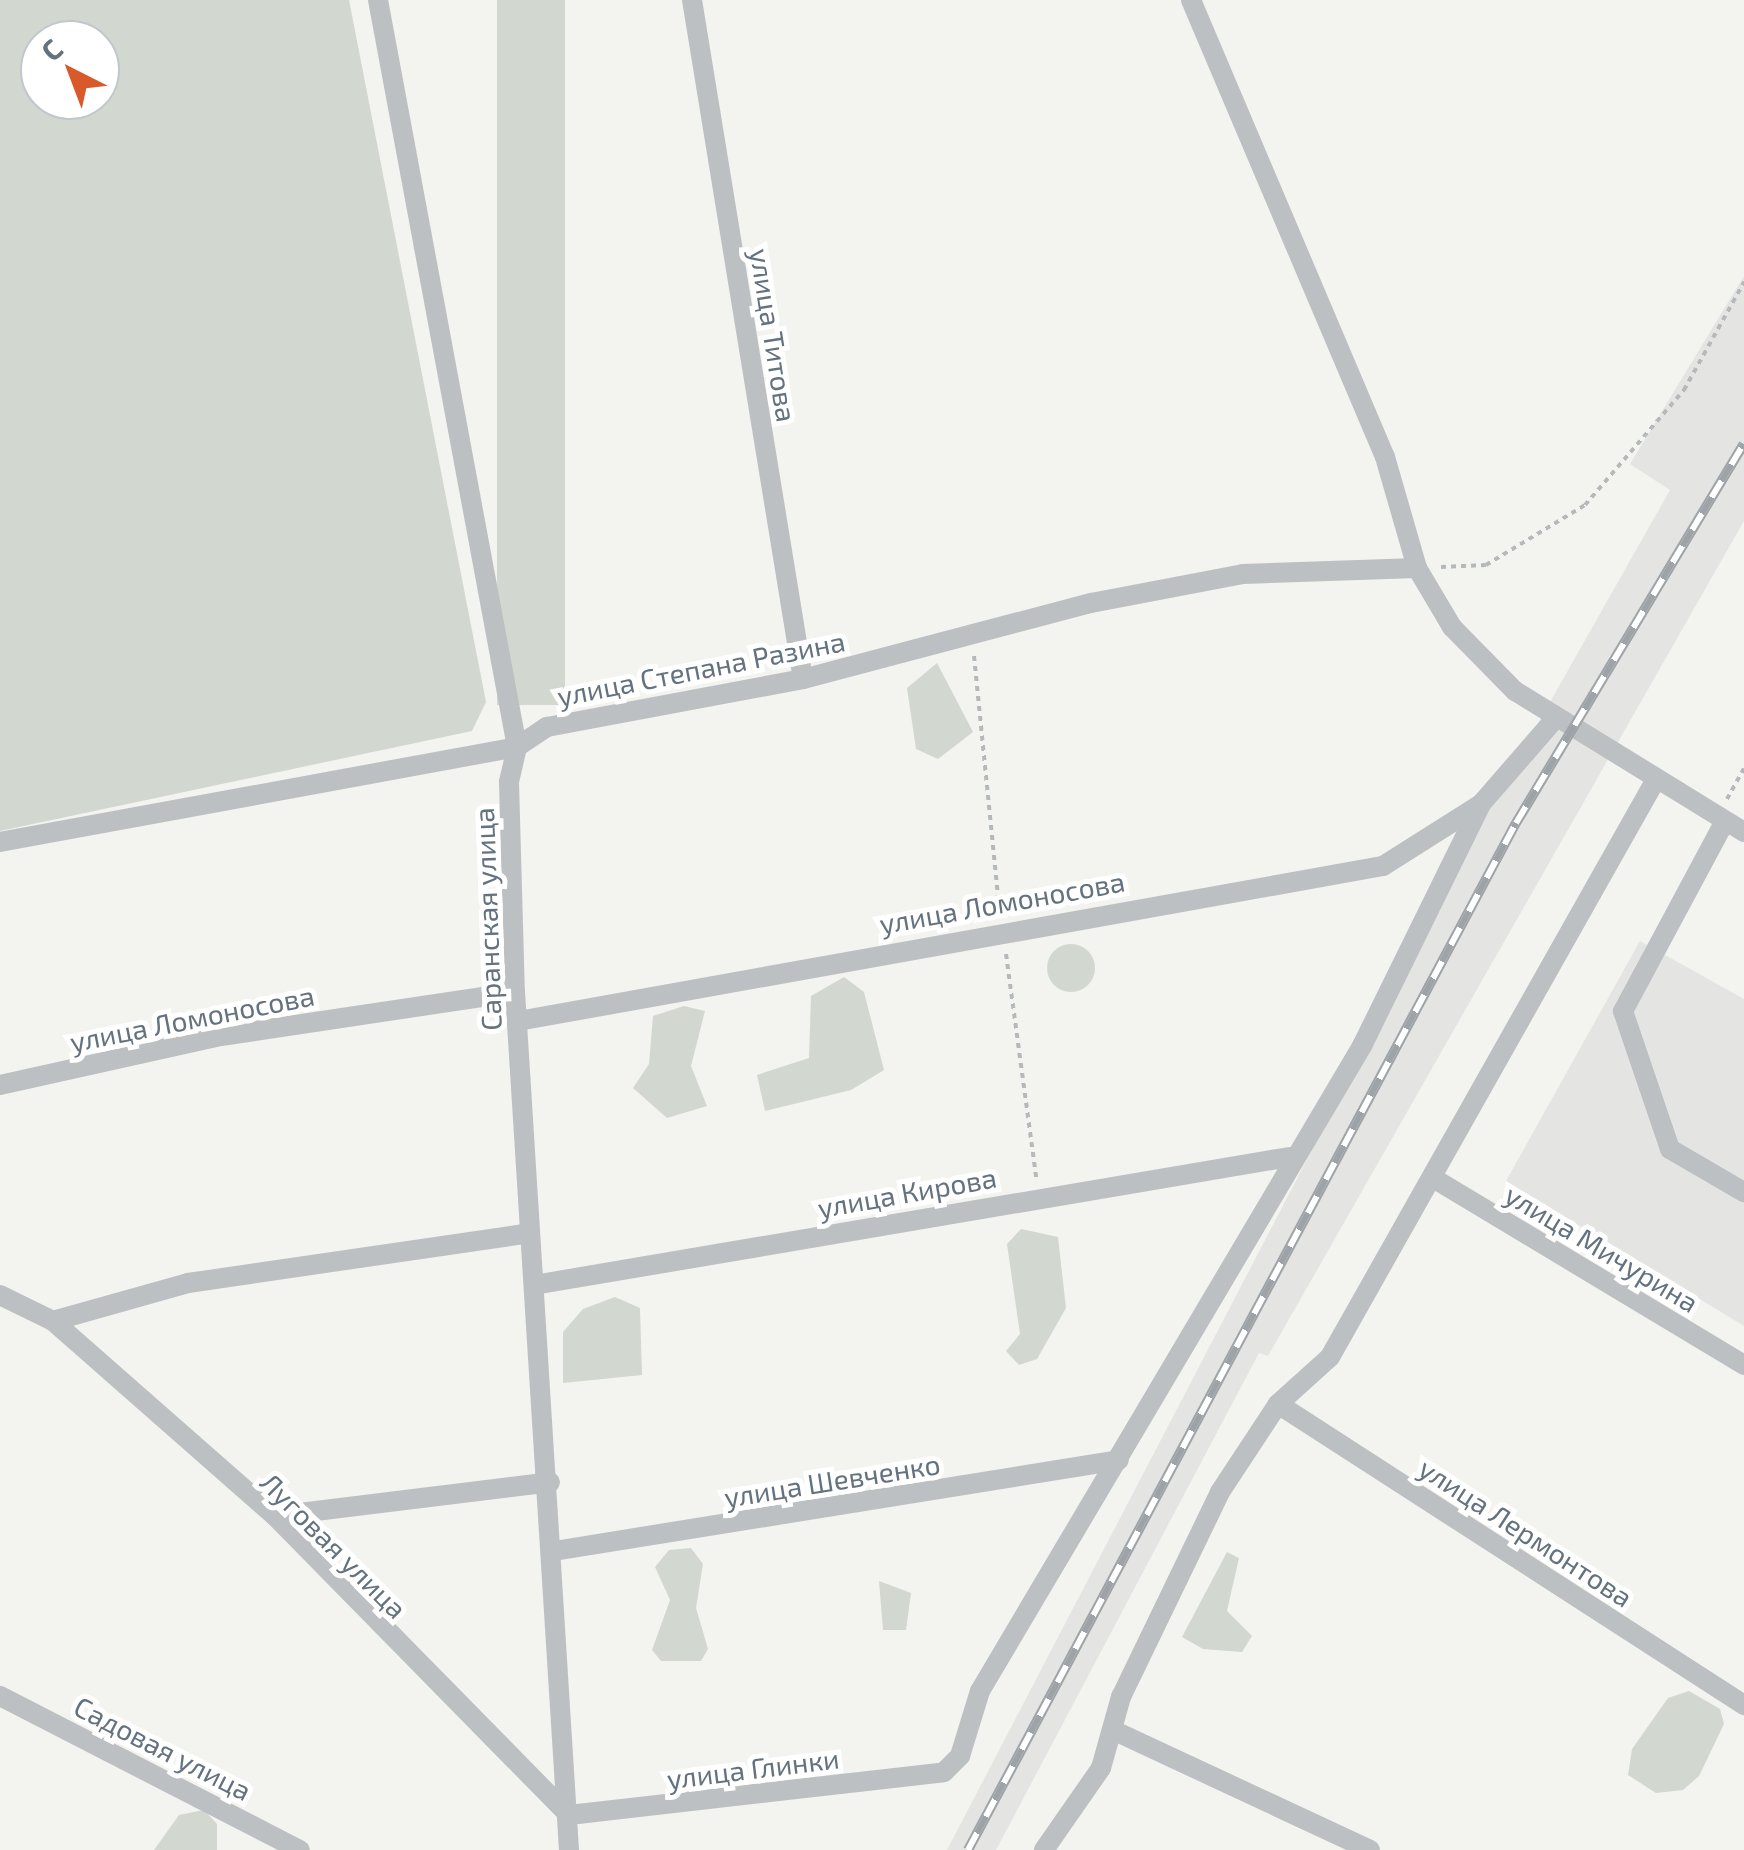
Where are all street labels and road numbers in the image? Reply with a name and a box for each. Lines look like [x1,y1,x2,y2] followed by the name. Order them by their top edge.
[744,246,804,424] street label: улица Титова
[554,624,848,712] street label: улица Степана Разина
[466,807,508,1031] street label: Саранская улица
[877,864,1127,940] street label: улица Ломоносова
[67,978,317,1058] street label: улица Ломоносова
[815,1160,999,1224] street label: улица Кирова
[1499,1177,1705,1319] street label: улица Мичурина
[722,1446,942,1514] street label: улица Шевченко
[1413,1450,1639,1614] street label: улица Лермонтова
[254,1465,414,1625] street label: Луговая улица
[69,1689,257,1807] street label: Садовая улица
[665,1741,841,1795] street label: улица Глинки

